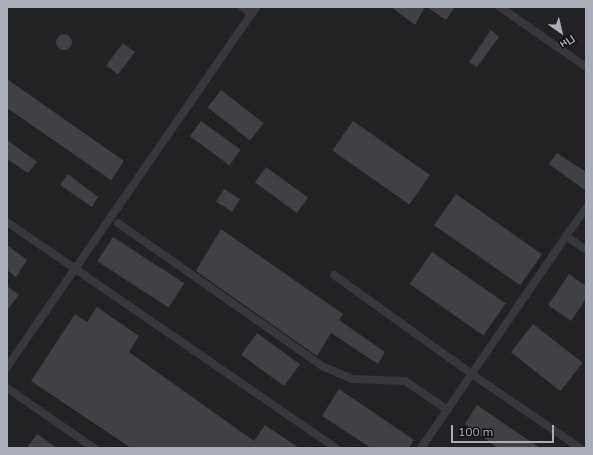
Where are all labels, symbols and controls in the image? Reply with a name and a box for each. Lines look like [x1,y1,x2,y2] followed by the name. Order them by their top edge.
[541,12,581,52] north arrow
[557,32,578,52] text: Пн
[453,417,556,443] scale bar
[458,424,493,439] text: 100 m

